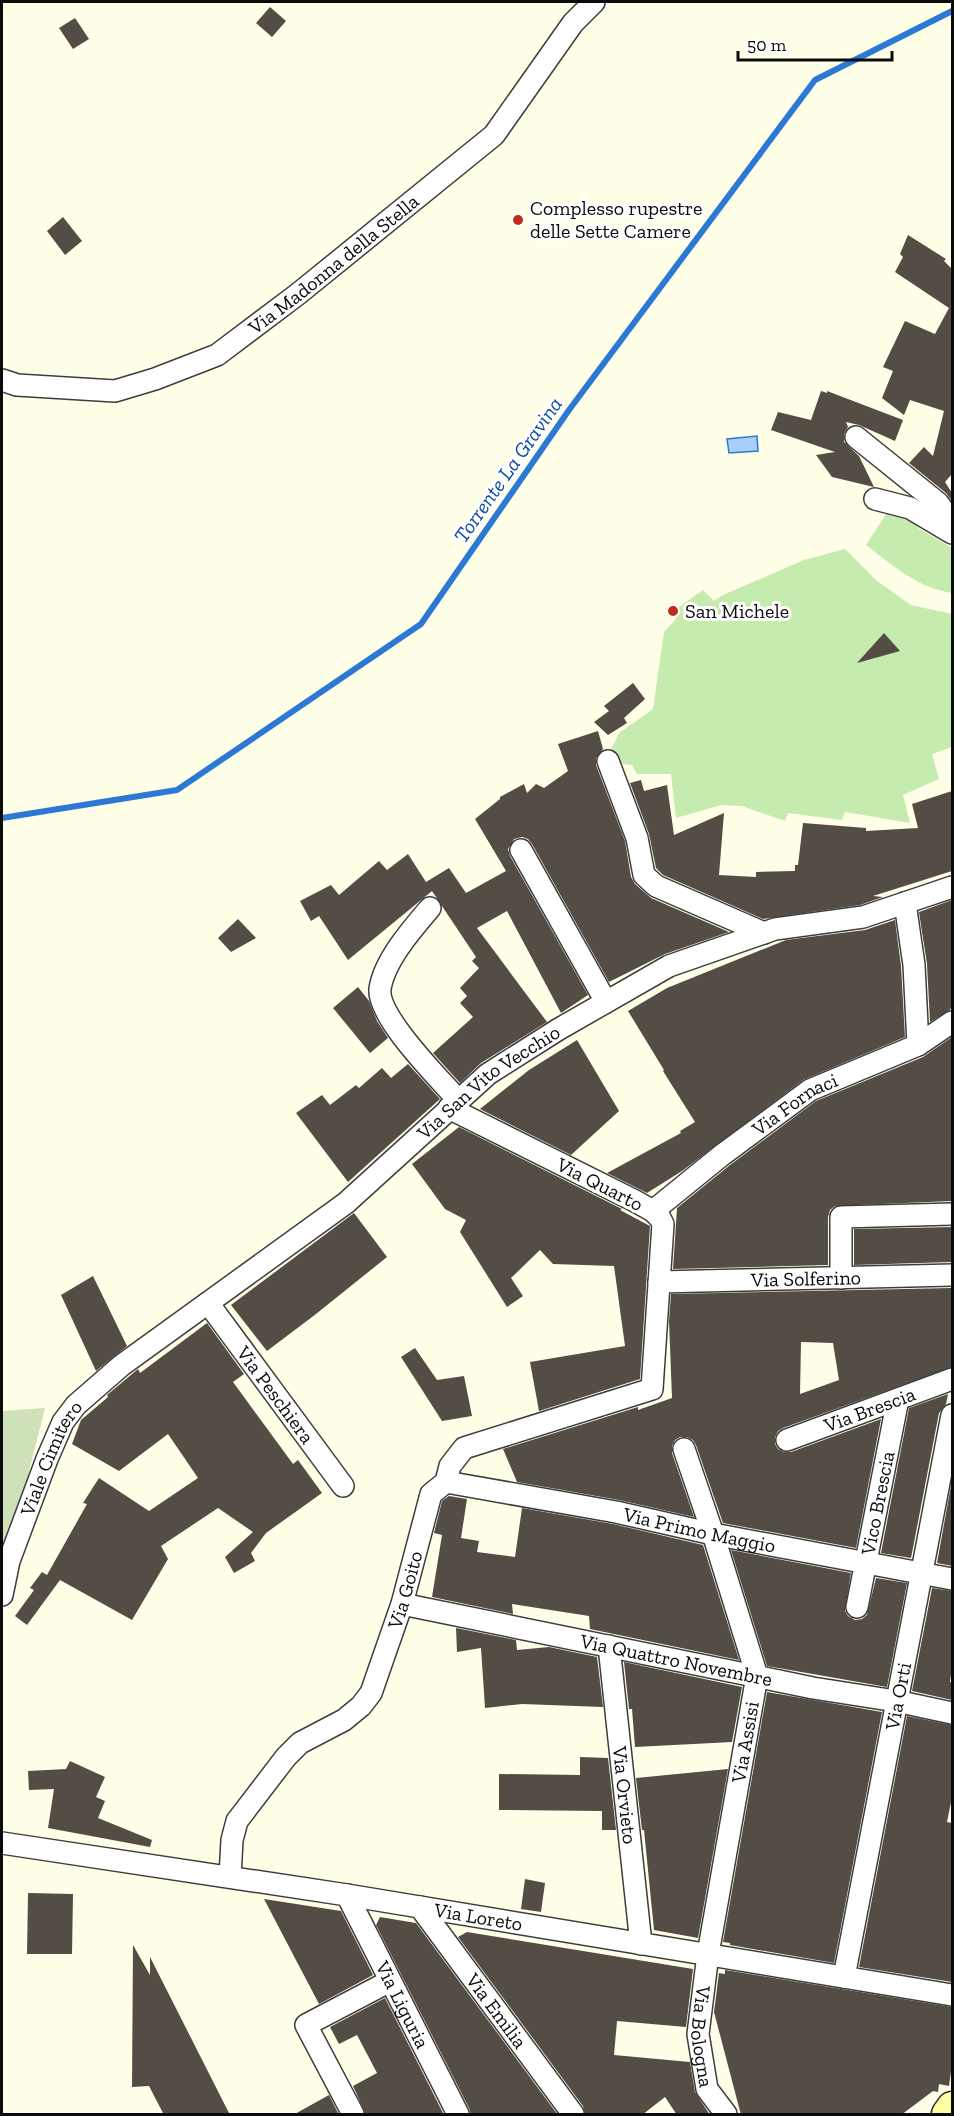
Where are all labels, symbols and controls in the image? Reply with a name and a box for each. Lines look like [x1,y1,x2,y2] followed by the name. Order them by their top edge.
[738,24,892,62] scale bar
[747,34,787,56] text: 50 m
[243,189,424,340] street label: Via Madonna della Stella
[530,196,702,243] place label: Complesso rupestre delle Sette Camere
[511,213,525,227] marker: Complesso rupestre delle Sette Camere
[448,392,567,547] water label: Torrente La Gravina
[685,599,789,623] place label: San Michele
[666,604,680,618] marker: San Michele
[411,1020,564,1145] street label: Via San Vito Vecchio
[746,1068,841,1141] street label: Via Fornaci
[552,1152,647,1216] street label: Via Quarto
[750,1265,861,1292] street label: Via Solferino
[231,1340,320,1448] street label: Via Peschiera
[820,1382,919,1438] street label: Via Brescia
[15,1396,87,1520] street label: Viale Cimitero
[855,1449,900,1558] street label: Vico Brescia
[620,1502,777,1558] street label: Via Primo Maggio
[382,1548,427,1633] street label: Via Goito
[577,1629,774,1691] street label: Via Quattro Novembre
[880,1660,916,1733] street label: Via Orti
[726,1699,764,1786] street label: Via Assisi
[608,1744,642,1845] street label: Via Orvieto
[431,1897,524,1936] street label: Via Loreto
[370,1956,435,2053] street label: Via Liguria
[460,1968,533,2053] street label: Via Emilia
[685,1983,719,2089] street label: Via Bologna

